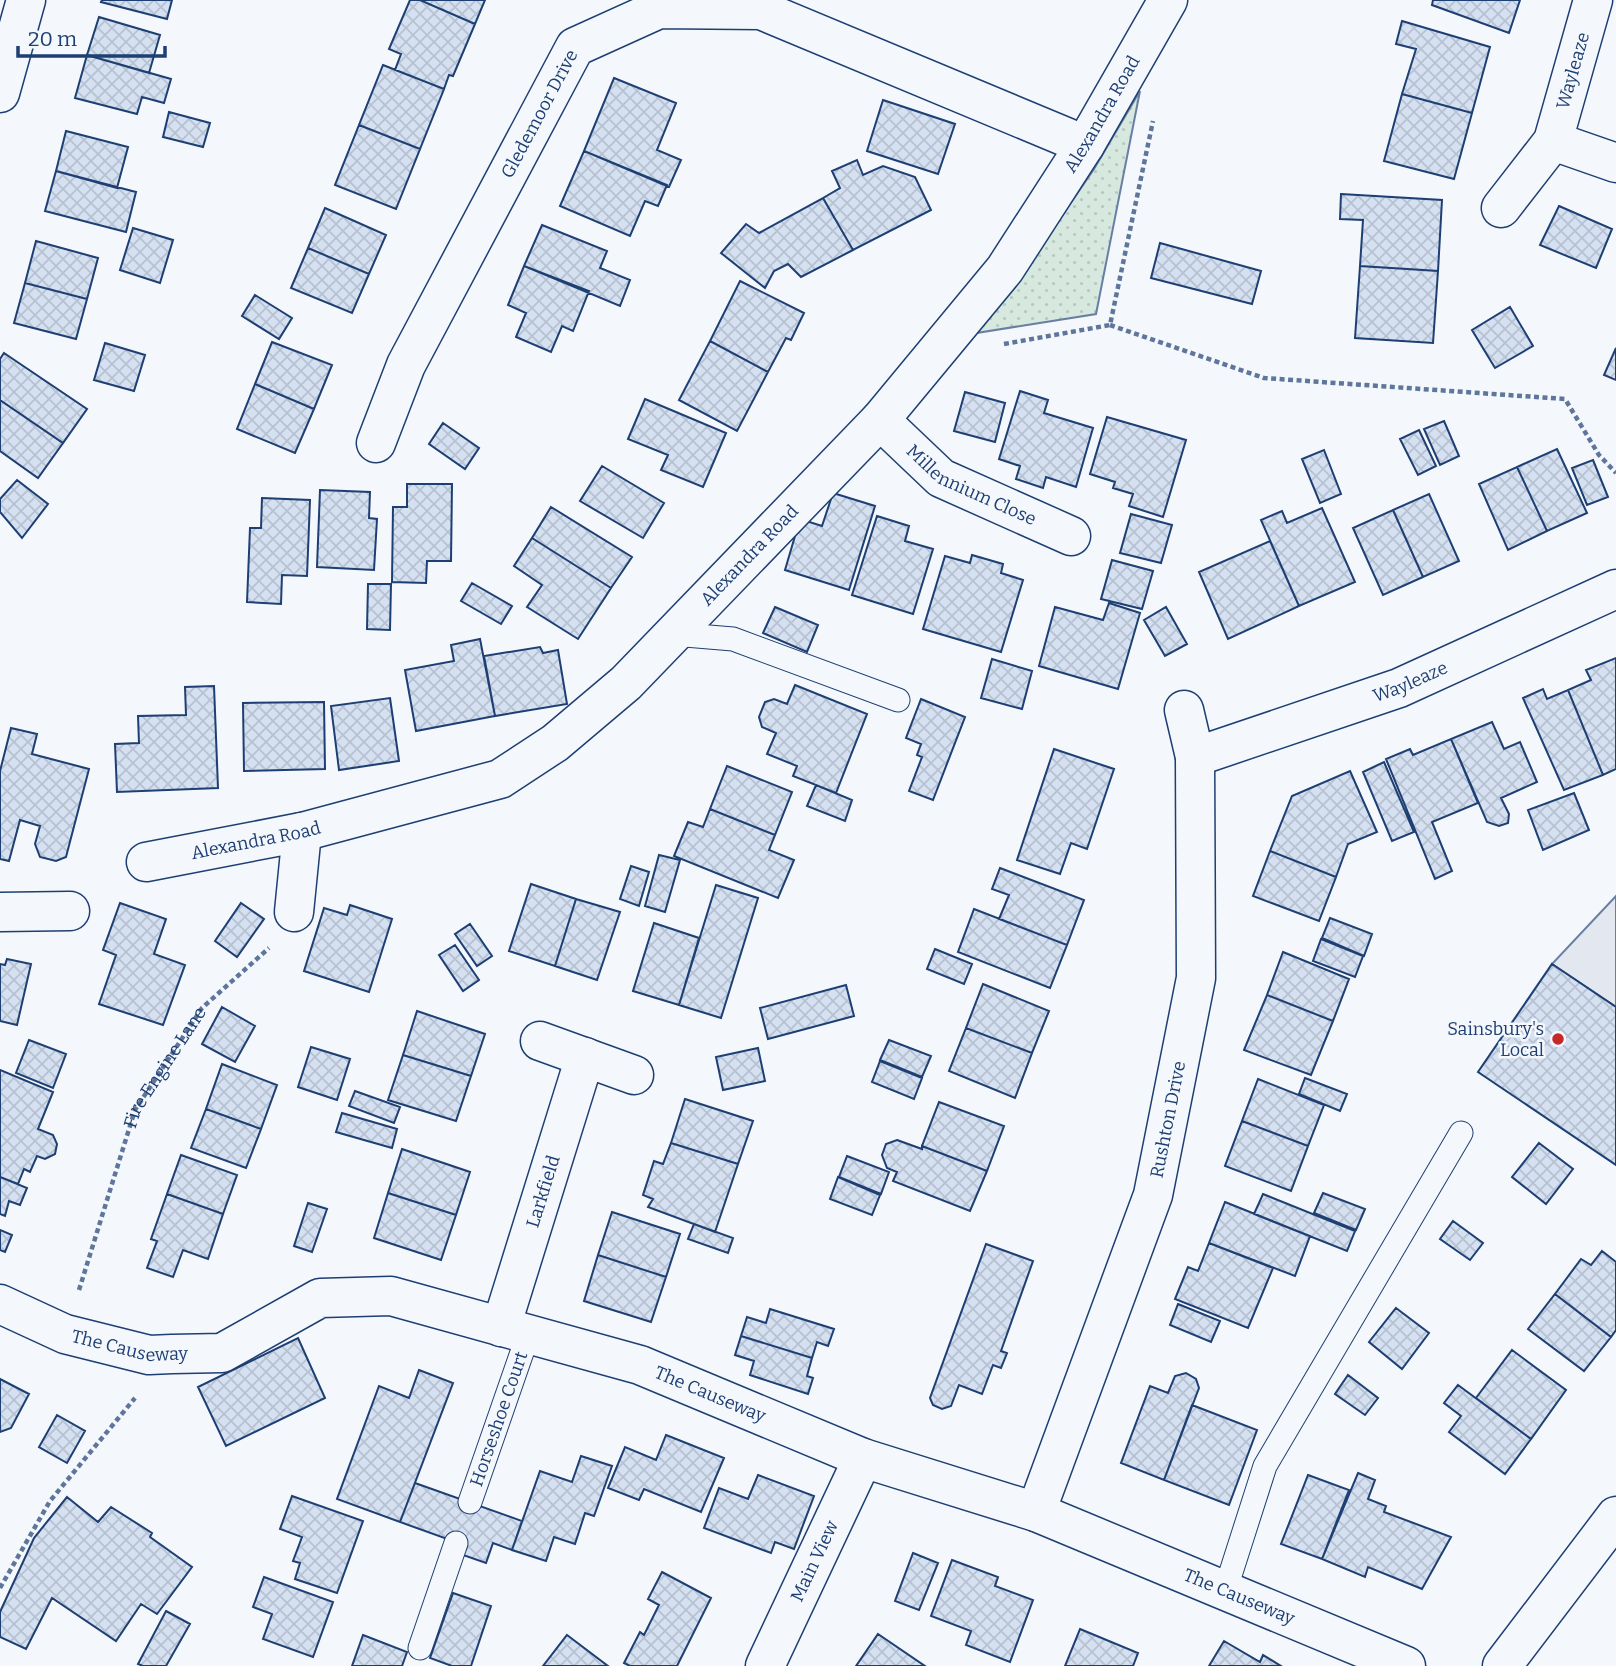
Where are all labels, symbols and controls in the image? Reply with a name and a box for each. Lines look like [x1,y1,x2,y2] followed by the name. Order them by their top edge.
[18,14,164,58] scale bar
[28,26,77,52] text: 20 m
[1552,30,1594,112] street label: Wayleaze
[496,46,583,182] street label: Gledemoor Drive
[1059,52,1145,177] street label: Alexandra Road
[902,440,1040,530] street label: Millennium Close
[696,500,803,610] street label: Alexandra Road
[1370,656,1451,707] street label: Wayleaze
[189,816,323,864] street label: Alexandra Road
[119,1003,211,1131] street label: Fire Engine Lane
[1447,1018,1544,1061] place label: Sainsbury's Local
[1550,1031,1566,1047] marker: Sainsbury's Local
[1146,1059,1190,1180] street label: Rushton Drive
[522,1152,565,1230] street label: Larkfield
[69,1325,189,1366] street label: The Causeway
[465,1348,533,1489] street label: Horseshoe Court
[651,1361,769,1427] street label: The Causeway
[786,1517,843,1605] street label: Main View
[1180,1564,1299,1630] street label: The Causeway

